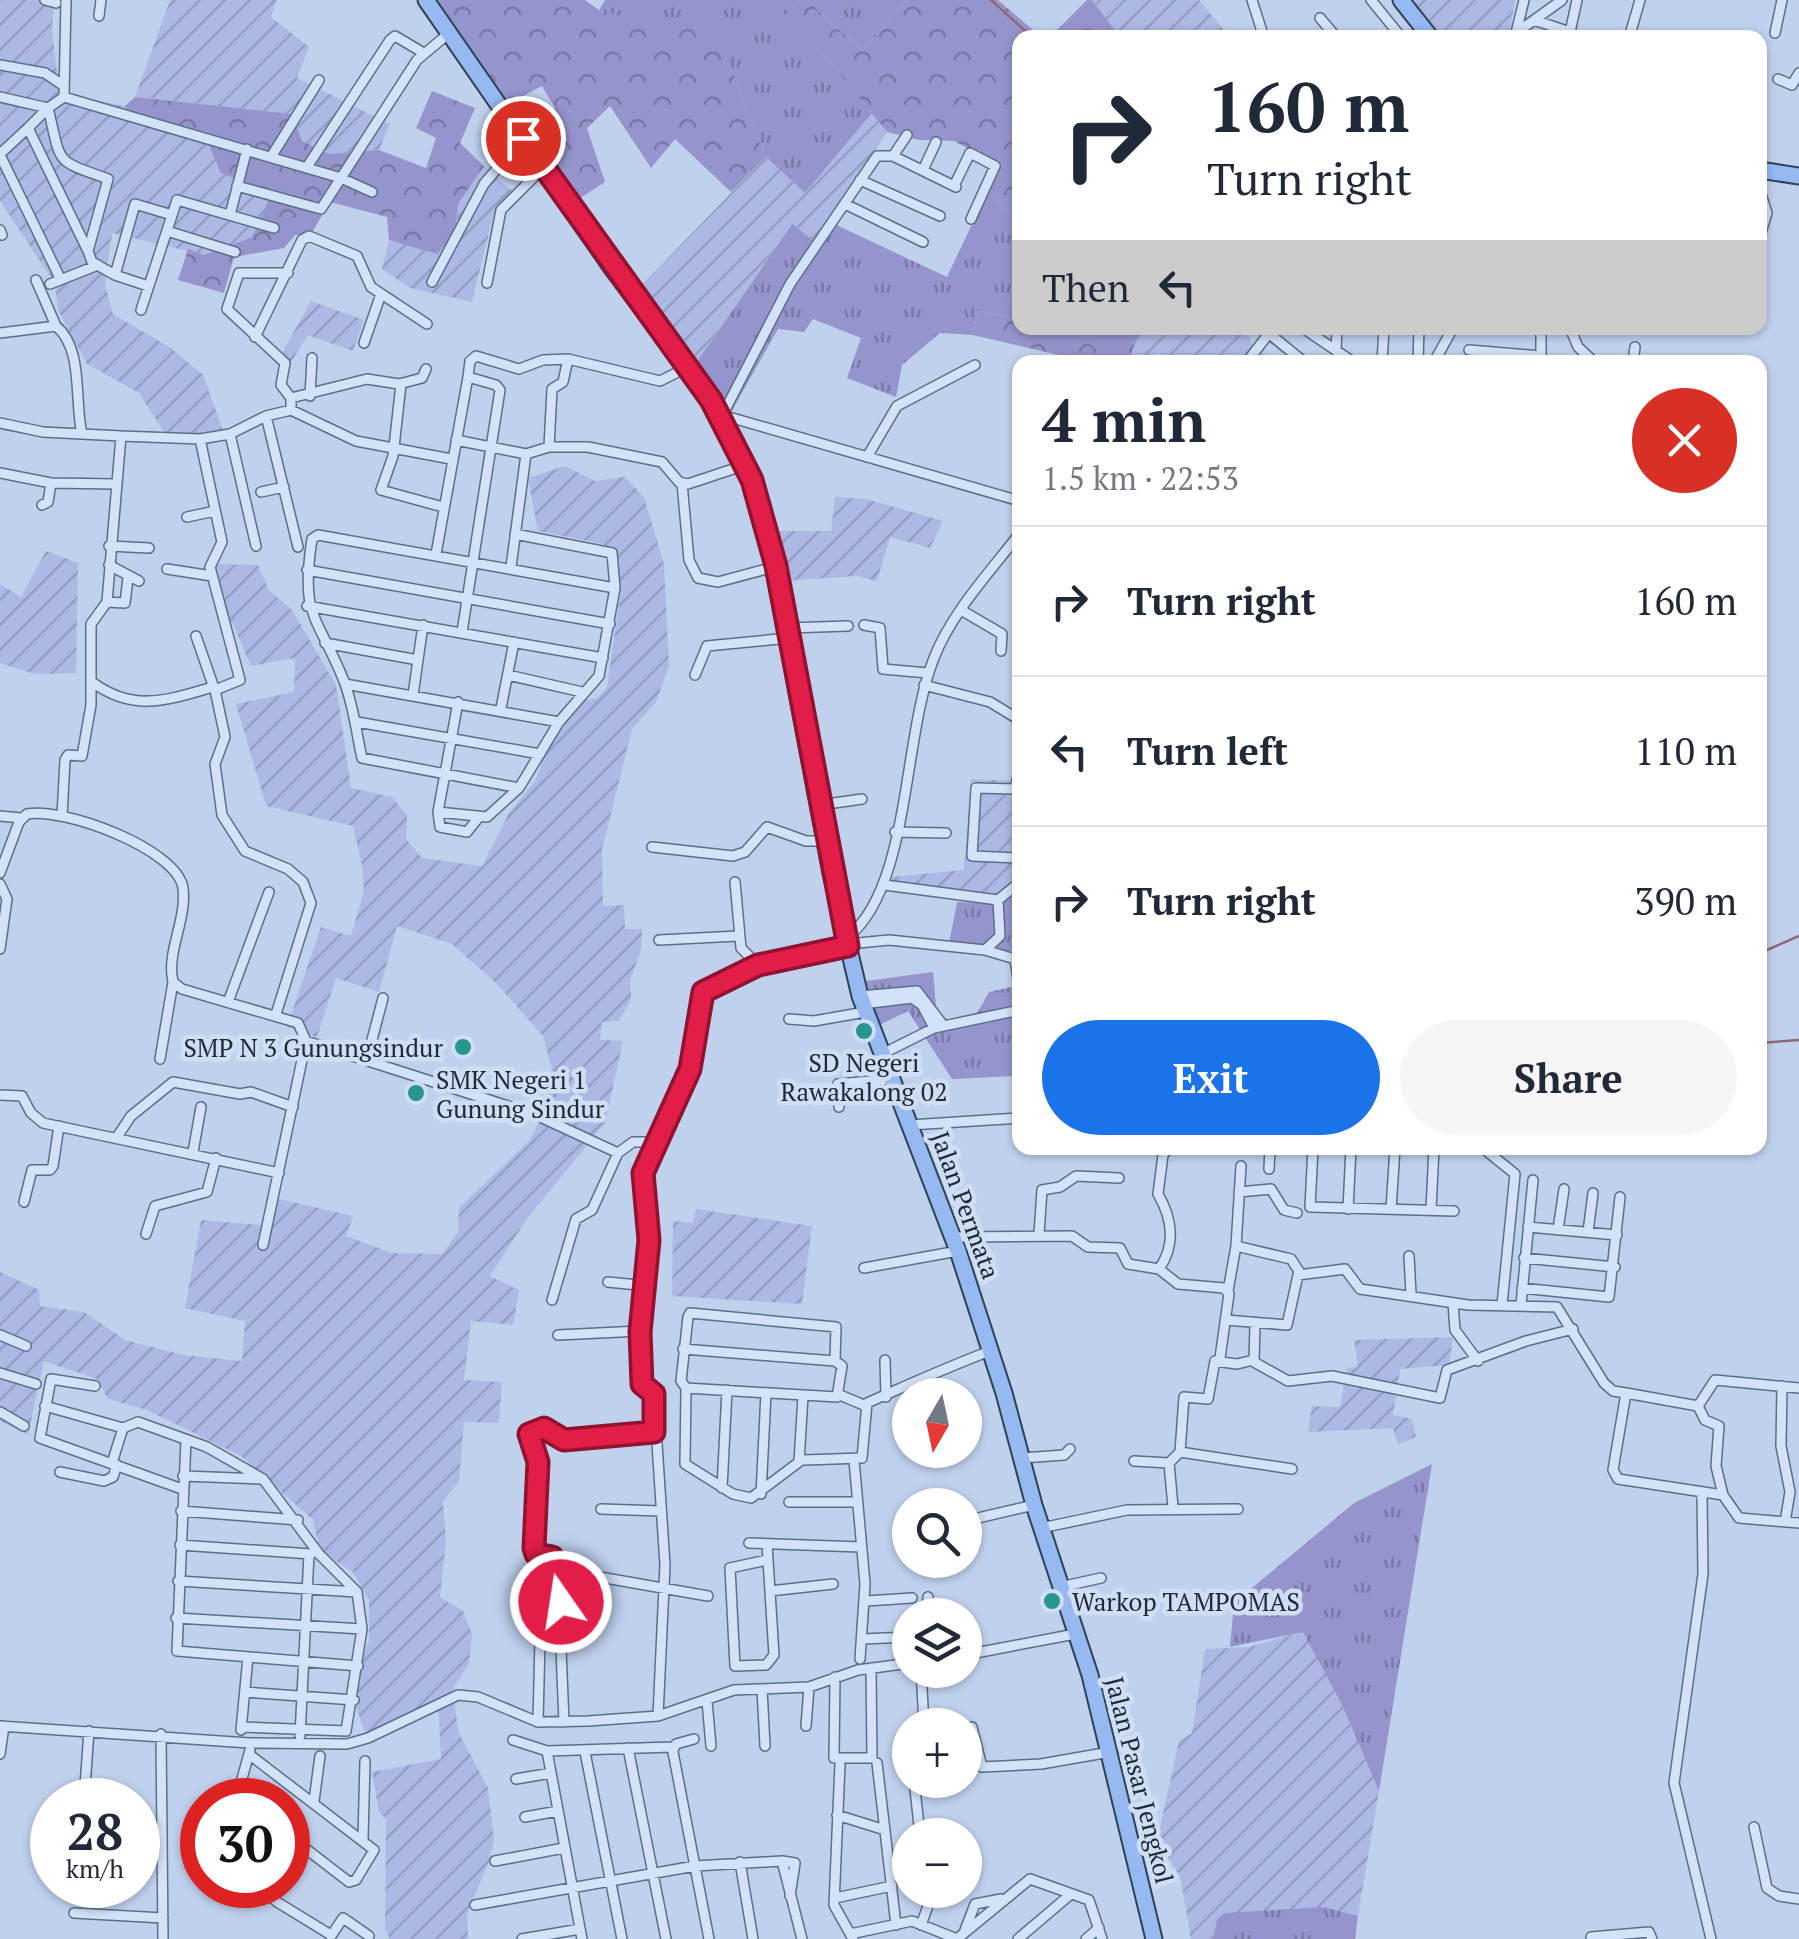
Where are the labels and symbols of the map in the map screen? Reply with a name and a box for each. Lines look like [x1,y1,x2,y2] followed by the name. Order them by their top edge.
[481,96,566,181] pin
[853,1020,875,1042] marker: SD Negeri Rawakalong 02
[183,1031,443,1064] place label: SMP N 3 Gunungsindur
[452,1036,474,1058] marker: SMP N 3 Gunungsindur
[781,1046,947,1108] place label: SD Negeri Rawakalong 02
[436,1063,605,1125] place label: SMK Negeri 1 Gunung Sindur
[405,1082,427,1104] marker: SMK Negeri 1 Gunung Sindur
[924,1127,1008,1284] street label: Jalan Permata
[892,1378,982,1468] north arrow
[509,1550,613,1654] position arrow
[1072,1585,1300,1618] place label: Warkop TAMPOMAS
[1041,1590,1063,1612] marker: Warkop TAMPOMAS
[1098,1673,1182,1887] street label: Jalan Pasar Jengkol
[180,1778,310,1908] speed limit sign: 30

